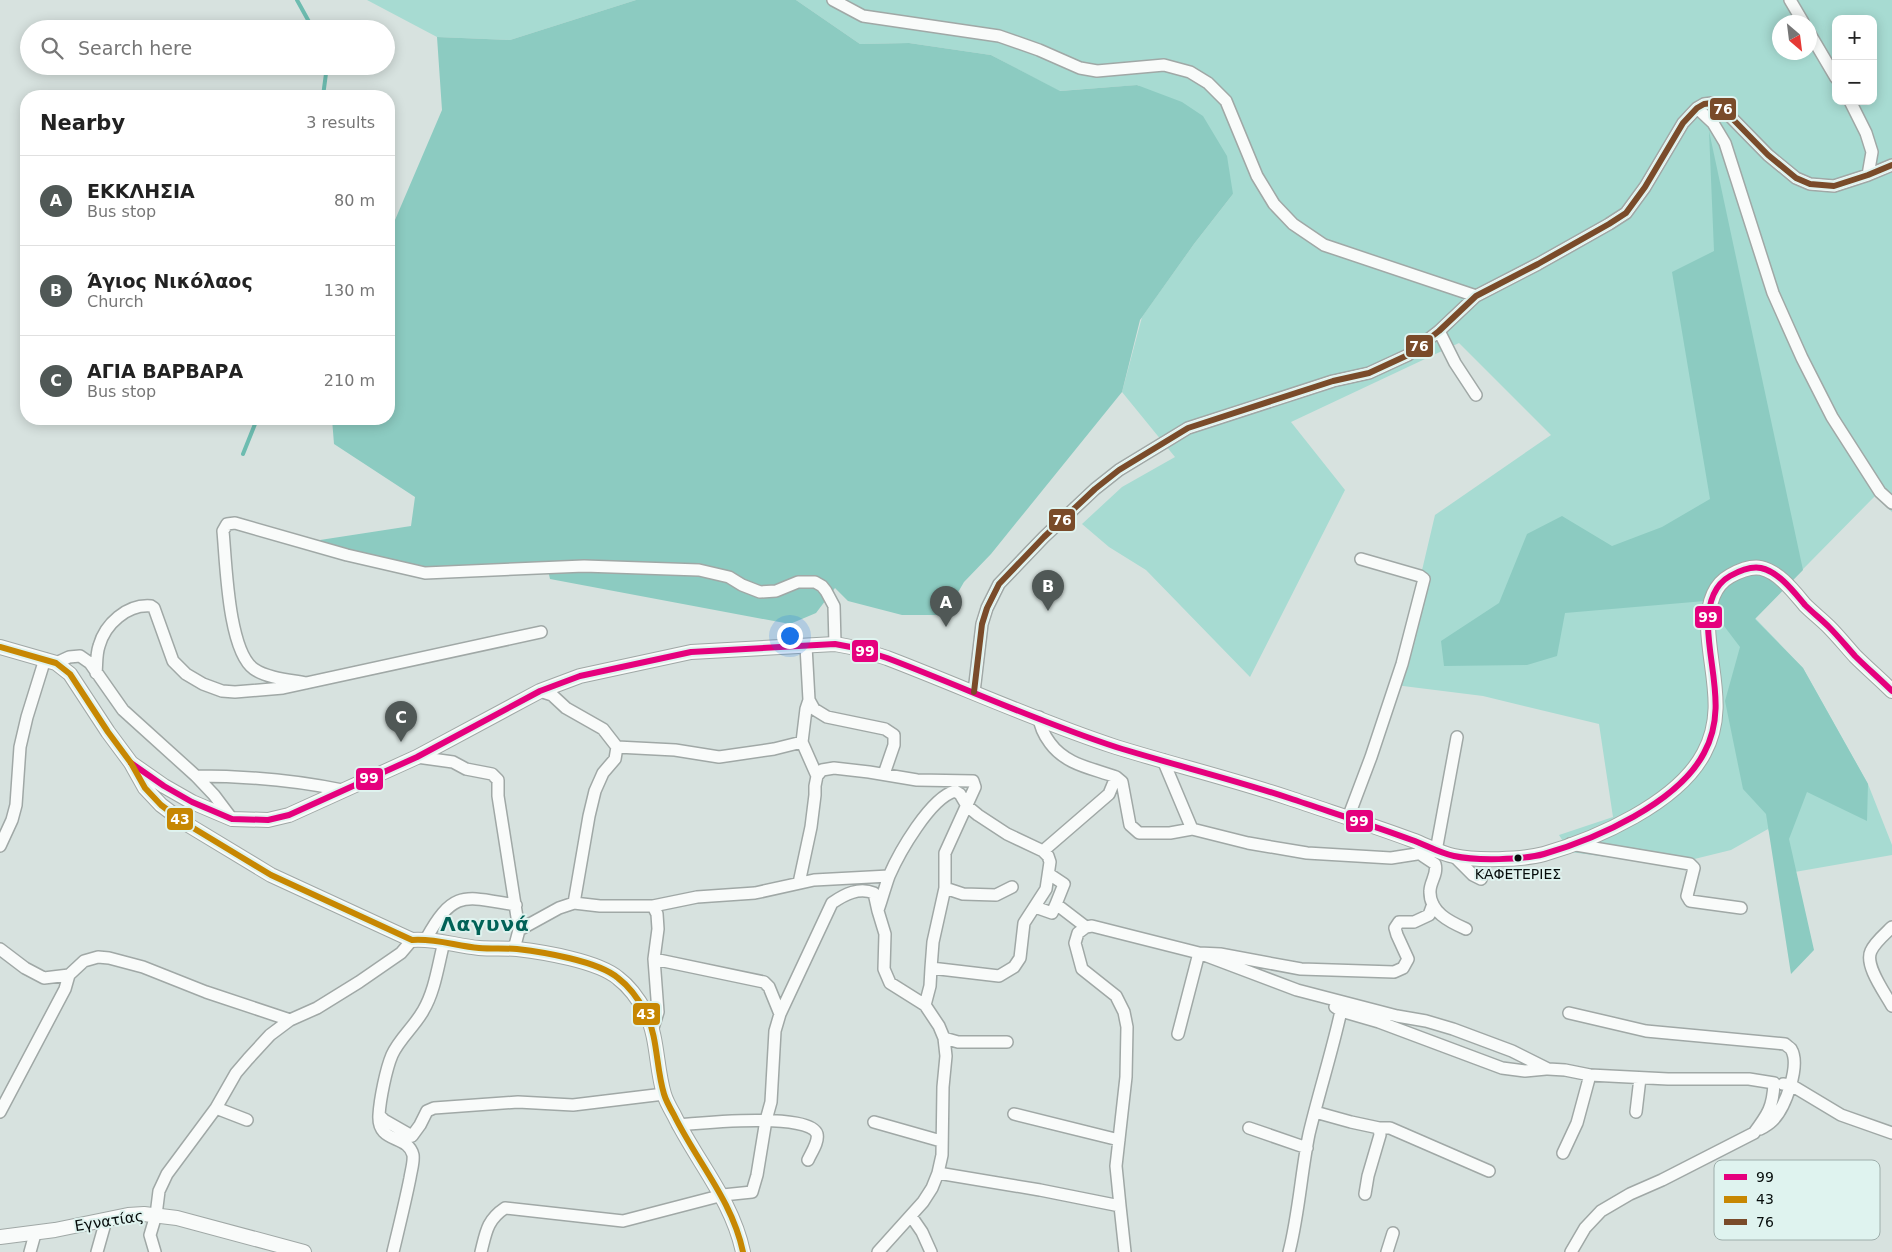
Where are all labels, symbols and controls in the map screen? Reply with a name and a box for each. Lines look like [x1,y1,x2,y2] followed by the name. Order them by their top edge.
[1772,15,1817,60] north arrow
[1832,15,1877,105] map controls
[1832,15,1877,60] button: +
[20,20,395,75] search box
[38,34,66,62] icon: search
[78,37,192,59] text: Search here
[1832,60,1877,105] button: −
[1709,97,1737,121] line badge: 76
[1713,101,1733,117] text: 76
[40,111,125,135] text: Nearby
[306,113,375,132] text: 3 results
[87,180,195,202] text: ΕΚΚΛΗΣΙΑ
[50,191,62,210] text: A
[334,191,375,210] text: 80 m
[87,202,156,221] text: Bus stop
[87,270,253,292] text: Άγιος Νικόλαος
[50,281,62,300] text: B
[324,281,375,300] text: 130 m
[87,292,144,311] text: Church
[1405,334,1434,358] line badge: 76
[1409,338,1429,354] text: 76
[87,360,243,382] text: ΑΓΙΑ ΒΑΡΒΑΡΑ
[50,371,62,390] text: C
[324,371,375,390] text: 210 m
[87,382,156,401] text: Bus stop
[1048,508,1076,532] line badge: 76
[1052,512,1072,528] text: 76
[1032,570,1064,611] pin: B
[930,586,962,627] pin: A
[1694,605,1723,629] line badge: 99
[1698,609,1718,625] text: 99
[777,623,803,649] your location
[851,639,879,663] line badge: 99
[855,643,875,659] text: 99
[385,701,417,742] pin: C
[355,767,384,791] line badge: 99
[359,770,379,786] text: 99
[166,807,194,831] line badge: 43
[1345,809,1374,833] line badge: 99
[170,811,190,827] text: 43
[1349,813,1369,829] text: 99
[1513,853,1523,863] marker: ΚΑΦΕΤΕΡΙΕΣ
[1475,866,1561,882] place label: ΚΑΦΕΤΕΡΙΕΣ
[440,912,530,936] district label: Λαγυνά
[632,1002,661,1026] line badge: 43
[636,1006,656,1022] text: 43
[1714,1160,1880,1240] legend
[1756,1169,1774,1185] text: 99
[1756,1191,1774,1207] text: 43
[73,1207,145,1235] street label: Εγνατίας
[1756,1214,1774,1230] text: 76

